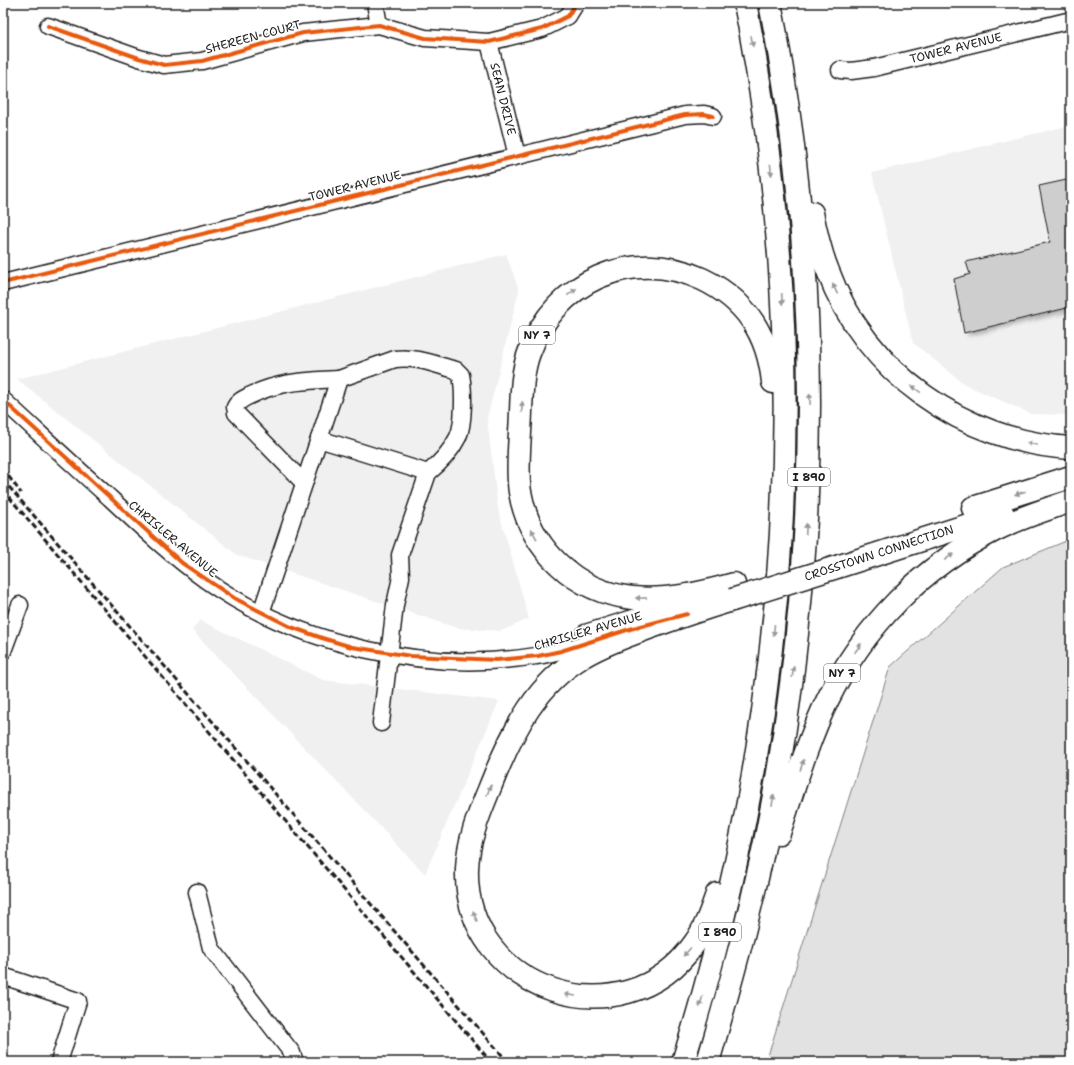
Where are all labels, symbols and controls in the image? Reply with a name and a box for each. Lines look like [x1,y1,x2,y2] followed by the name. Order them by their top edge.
[204,16,303,57] street label: SHEREEN COURT
[908,29,1004,67] street label: TOWER AVENUE
[750,35,756,47] one-way arrow
[486,61,520,137] street label: SEAN DRIVE
[768,164,774,176] one-way arrow
[307,167,403,205] street label: TOWER AVENUE
[832,283,838,295] one-way arrow
[567,288,578,297] one-way arrow
[778,293,785,305] one-way arrow
[519,326,555,344] road number: NY 7
[910,385,921,394] one-way arrow
[806,393,813,405] one-way arrow
[518,401,525,413] one-way arrow
[1026,440,1038,446] one-way arrow
[788,468,830,486] road number: I 890
[1014,490,1026,496] one-way arrow
[125,497,221,581] street label: CHRISLER AVENUE
[802,521,956,585] street label: CROSSTOWN CONNECTION
[803,523,810,535] one-way arrow
[531,528,537,540] one-way arrow
[944,553,955,561] one-way arrow
[634,595,647,601] one-way arrow
[532,608,644,654] street label: CHRISLER AVENUE
[771,624,777,636] one-way arrow
[854,643,862,653] one-way arrow
[824,664,860,682] road number: NY 7
[790,666,796,678] one-way arrow
[799,758,805,770] one-way arrow
[487,784,493,796] one-way arrow
[770,794,776,807] one-way arrow
[471,909,477,921] one-way arrow
[699,923,741,941] road number: I 890
[682,947,692,957] one-way arrow
[564,992,577,998] one-way arrow
[698,996,704,1008] one-way arrow

